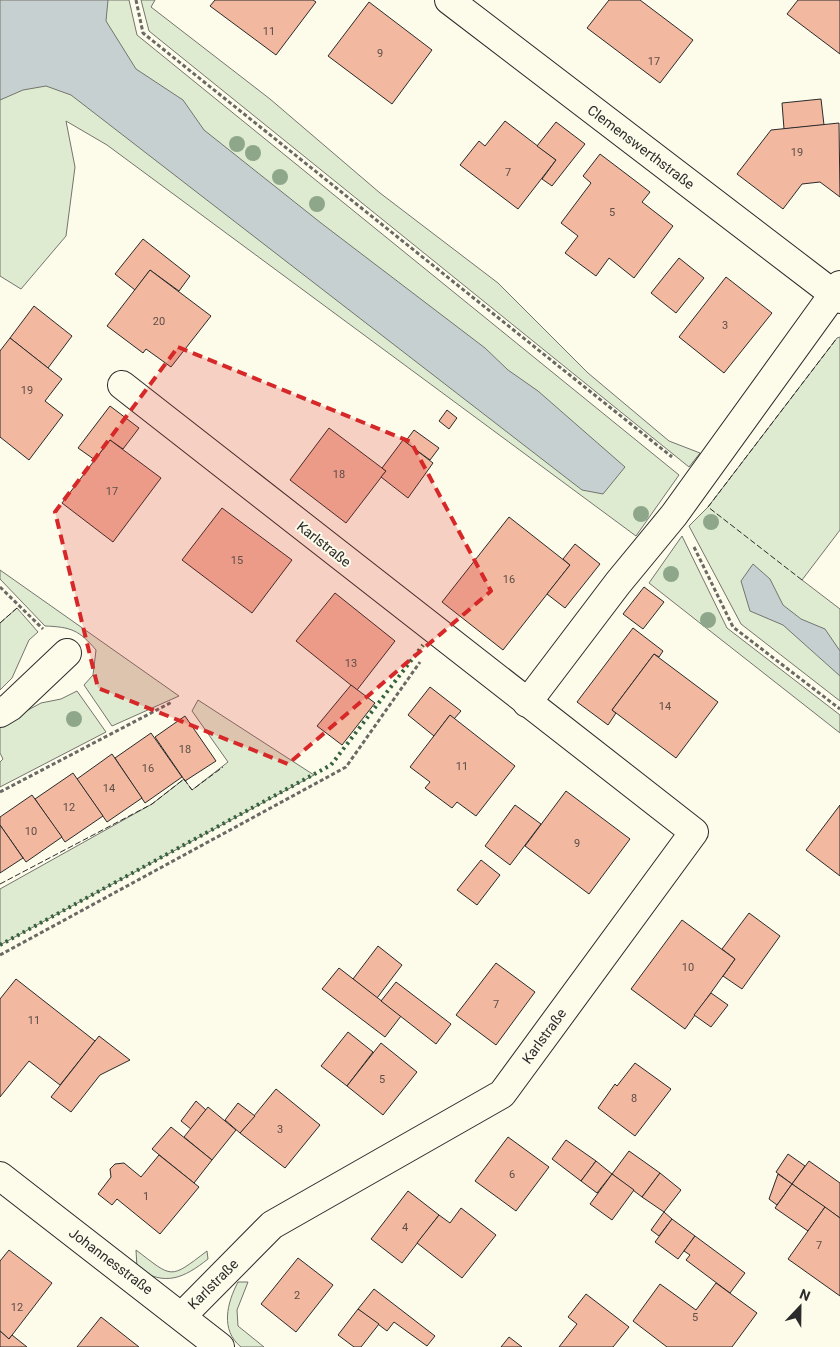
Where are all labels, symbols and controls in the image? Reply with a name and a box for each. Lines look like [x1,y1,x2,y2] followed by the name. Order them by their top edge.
[263,25,275,38] house number: 11
[377,47,383,60] house number: 9
[648,55,660,68] house number: 17
[584,102,698,192] street label: Clemenswerthstraße
[791,146,803,159] house number: 19
[505,166,511,179] house number: 7
[609,206,615,219] house number: 5
[153,315,165,328] house number: 20
[722,319,728,332] house number: 3
[21,384,33,397] house number: 19
[333,468,345,481] house number: 18
[106,485,118,498] house number: 17
[294,518,354,570] street label: Karlstraße
[231,554,243,567] house number: 15
[503,573,515,586] house number: 16
[345,657,357,670] house number: 13
[659,700,671,713] house number: 14
[179,743,191,756] house number: 18
[456,760,468,773] house number: 11
[142,762,154,775] house number: 16
[103,782,115,795] house number: 14
[63,801,75,814] house number: 12
[25,825,37,838] house number: 10
[574,837,580,850] house number: 9
[682,961,694,974] house number: 10
[493,998,499,1011] house number: 7
[519,1005,569,1067] street label: Karlstraße
[28,1014,40,1027] house number: 11
[379,1073,385,1086] house number: 5
[631,1092,637,1105] house number: 8
[277,1123,283,1136] house number: 3
[509,1168,515,1181] house number: 6
[143,1190,149,1203] house number: 1
[402,1221,408,1234] house number: 4
[66,1224,156,1298] street label: Johannesstraße
[816,1239,822,1252] house number: 7
[185,1256,241,1312] street label: Karlstraße
[775,1282,825,1332] north arrow
[797,1286,812,1304] text: N
[294,1289,300,1302] house number: 2
[11,1301,23,1314] house number: 12
[692,1311,698,1324] house number: 5

